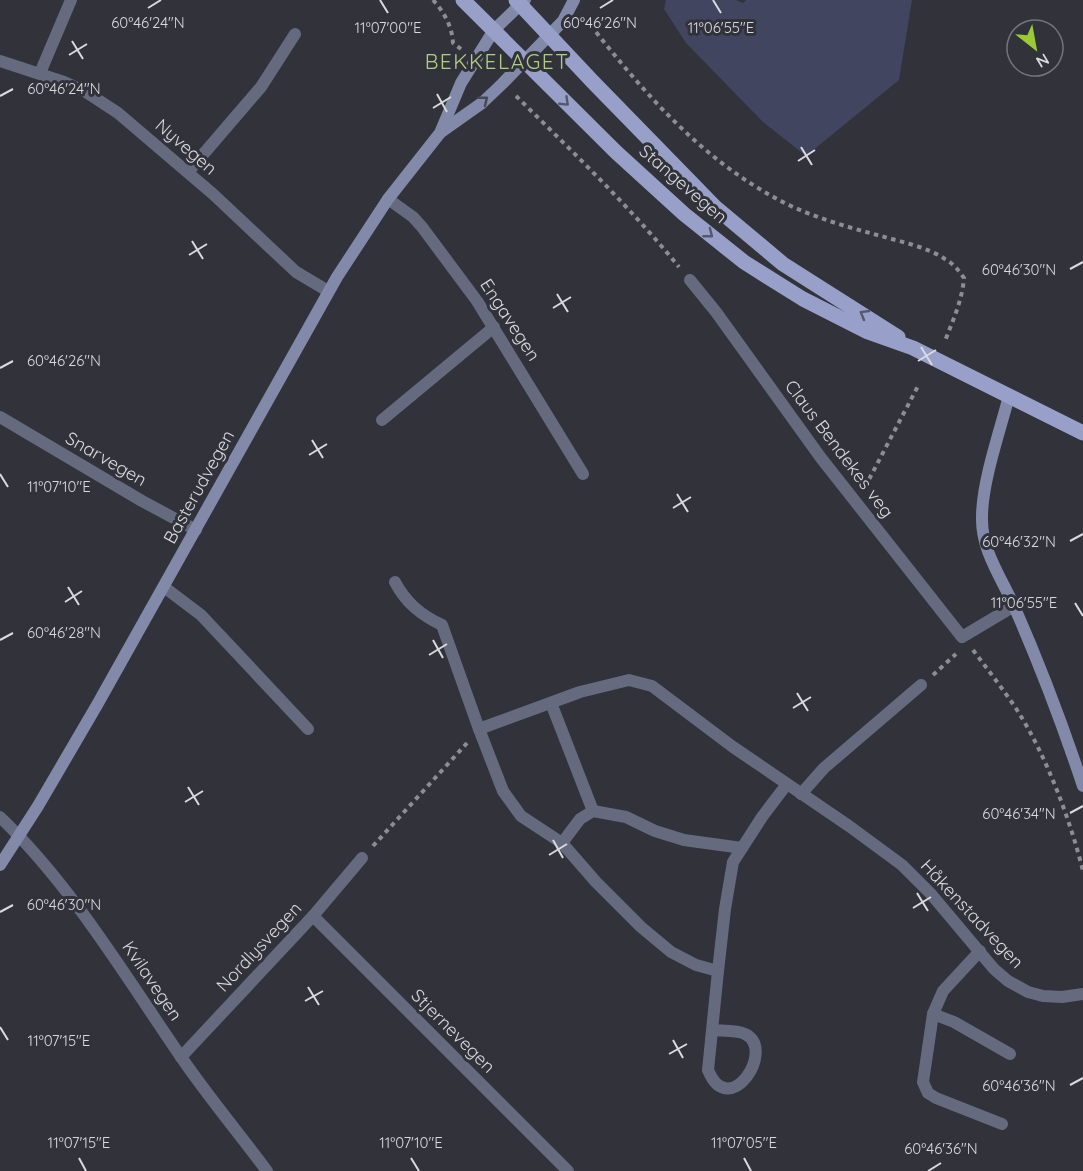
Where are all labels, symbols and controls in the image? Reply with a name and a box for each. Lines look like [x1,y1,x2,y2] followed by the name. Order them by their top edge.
[111,13,185,32] text: 60°46'24"N
[563,13,637,32] text: 60°46'26"N
[355,18,421,37] text: 11°07'00"E
[688,18,754,37] text: 11°06'55"E
[1005,18,1065,78] north arrow
[425,48,569,74] district label: BEKKELAGET
[1033,49,1053,72] text: N
[27,79,101,98] text: 60°46'24"N
[557,95,568,106] one-way arrow
[477,96,488,107] one-way arrow
[151,114,222,180] street label: Nyvegen
[634,139,732,228] street label: Stangevegen
[702,226,713,237] one-way arrow
[982,260,1056,279] text: 60°46'30"N
[475,274,546,365] street label: Engavegen
[860,310,870,322] one-way arrow
[27,351,101,370] text: 60°46'26"N
[780,375,899,522] street label: Claus Bendekes veg
[61,426,151,491] street label: Snarvegen
[158,426,239,548] street label: Basterudvegen
[27,477,91,496] text: 11°07'10"E
[982,532,1056,551] text: 60°46'32"N
[991,593,1057,612] text: 11°06'55"E
[27,623,101,642] text: 60°46'28"N
[982,804,1056,823] text: 60°46'34"N
[916,854,1029,973] street label: Håkenstadvegen
[27,895,101,914] text: 60°46'30"N
[211,897,306,996] street label: Nordlysvegen
[117,936,187,1025] street label: Kvilavegen
[406,984,500,1078] street label: Stjernevegen
[28,1031,90,1050] text: 11°07'15"E
[982,1076,1056,1095] text: 60°46'36"N
[48,1133,110,1152] text: 11°07'15"E
[379,1133,443,1152] text: 11°07'10"E
[711,1133,777,1152] text: 11°07'05"E
[904,1139,978,1158] text: 60°46'36"N

